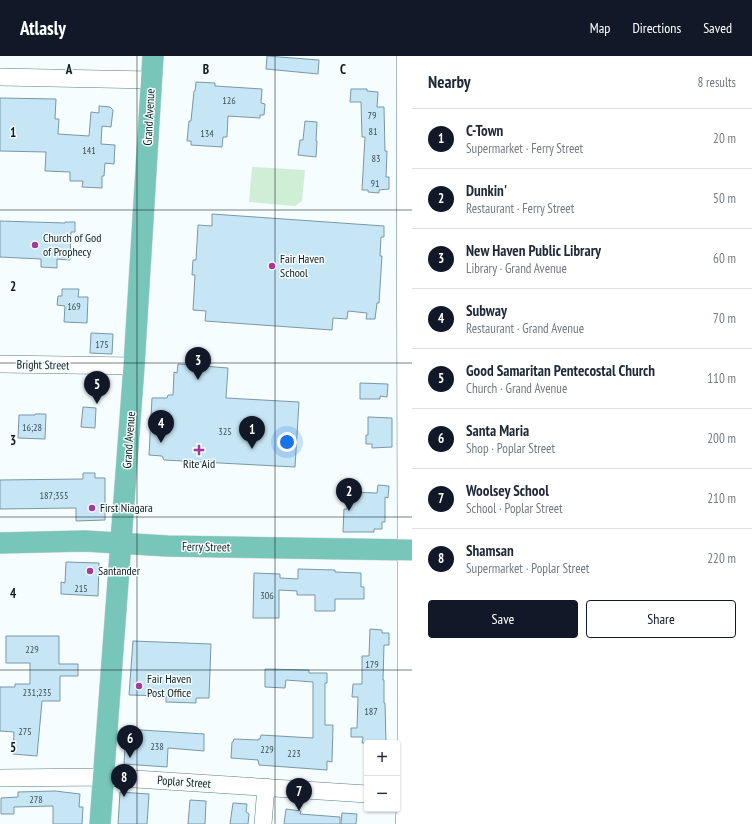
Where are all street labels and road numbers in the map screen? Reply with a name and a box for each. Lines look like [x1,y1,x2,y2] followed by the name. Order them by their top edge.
[140,88,157,146] street label: Grand Avenue
[17,357,70,372] street label: Bright Street
[119,411,138,469] street label: Grand Avenue
[182,539,231,554] street label: Ferry Street
[157,772,212,791] street label: Poplar Street

